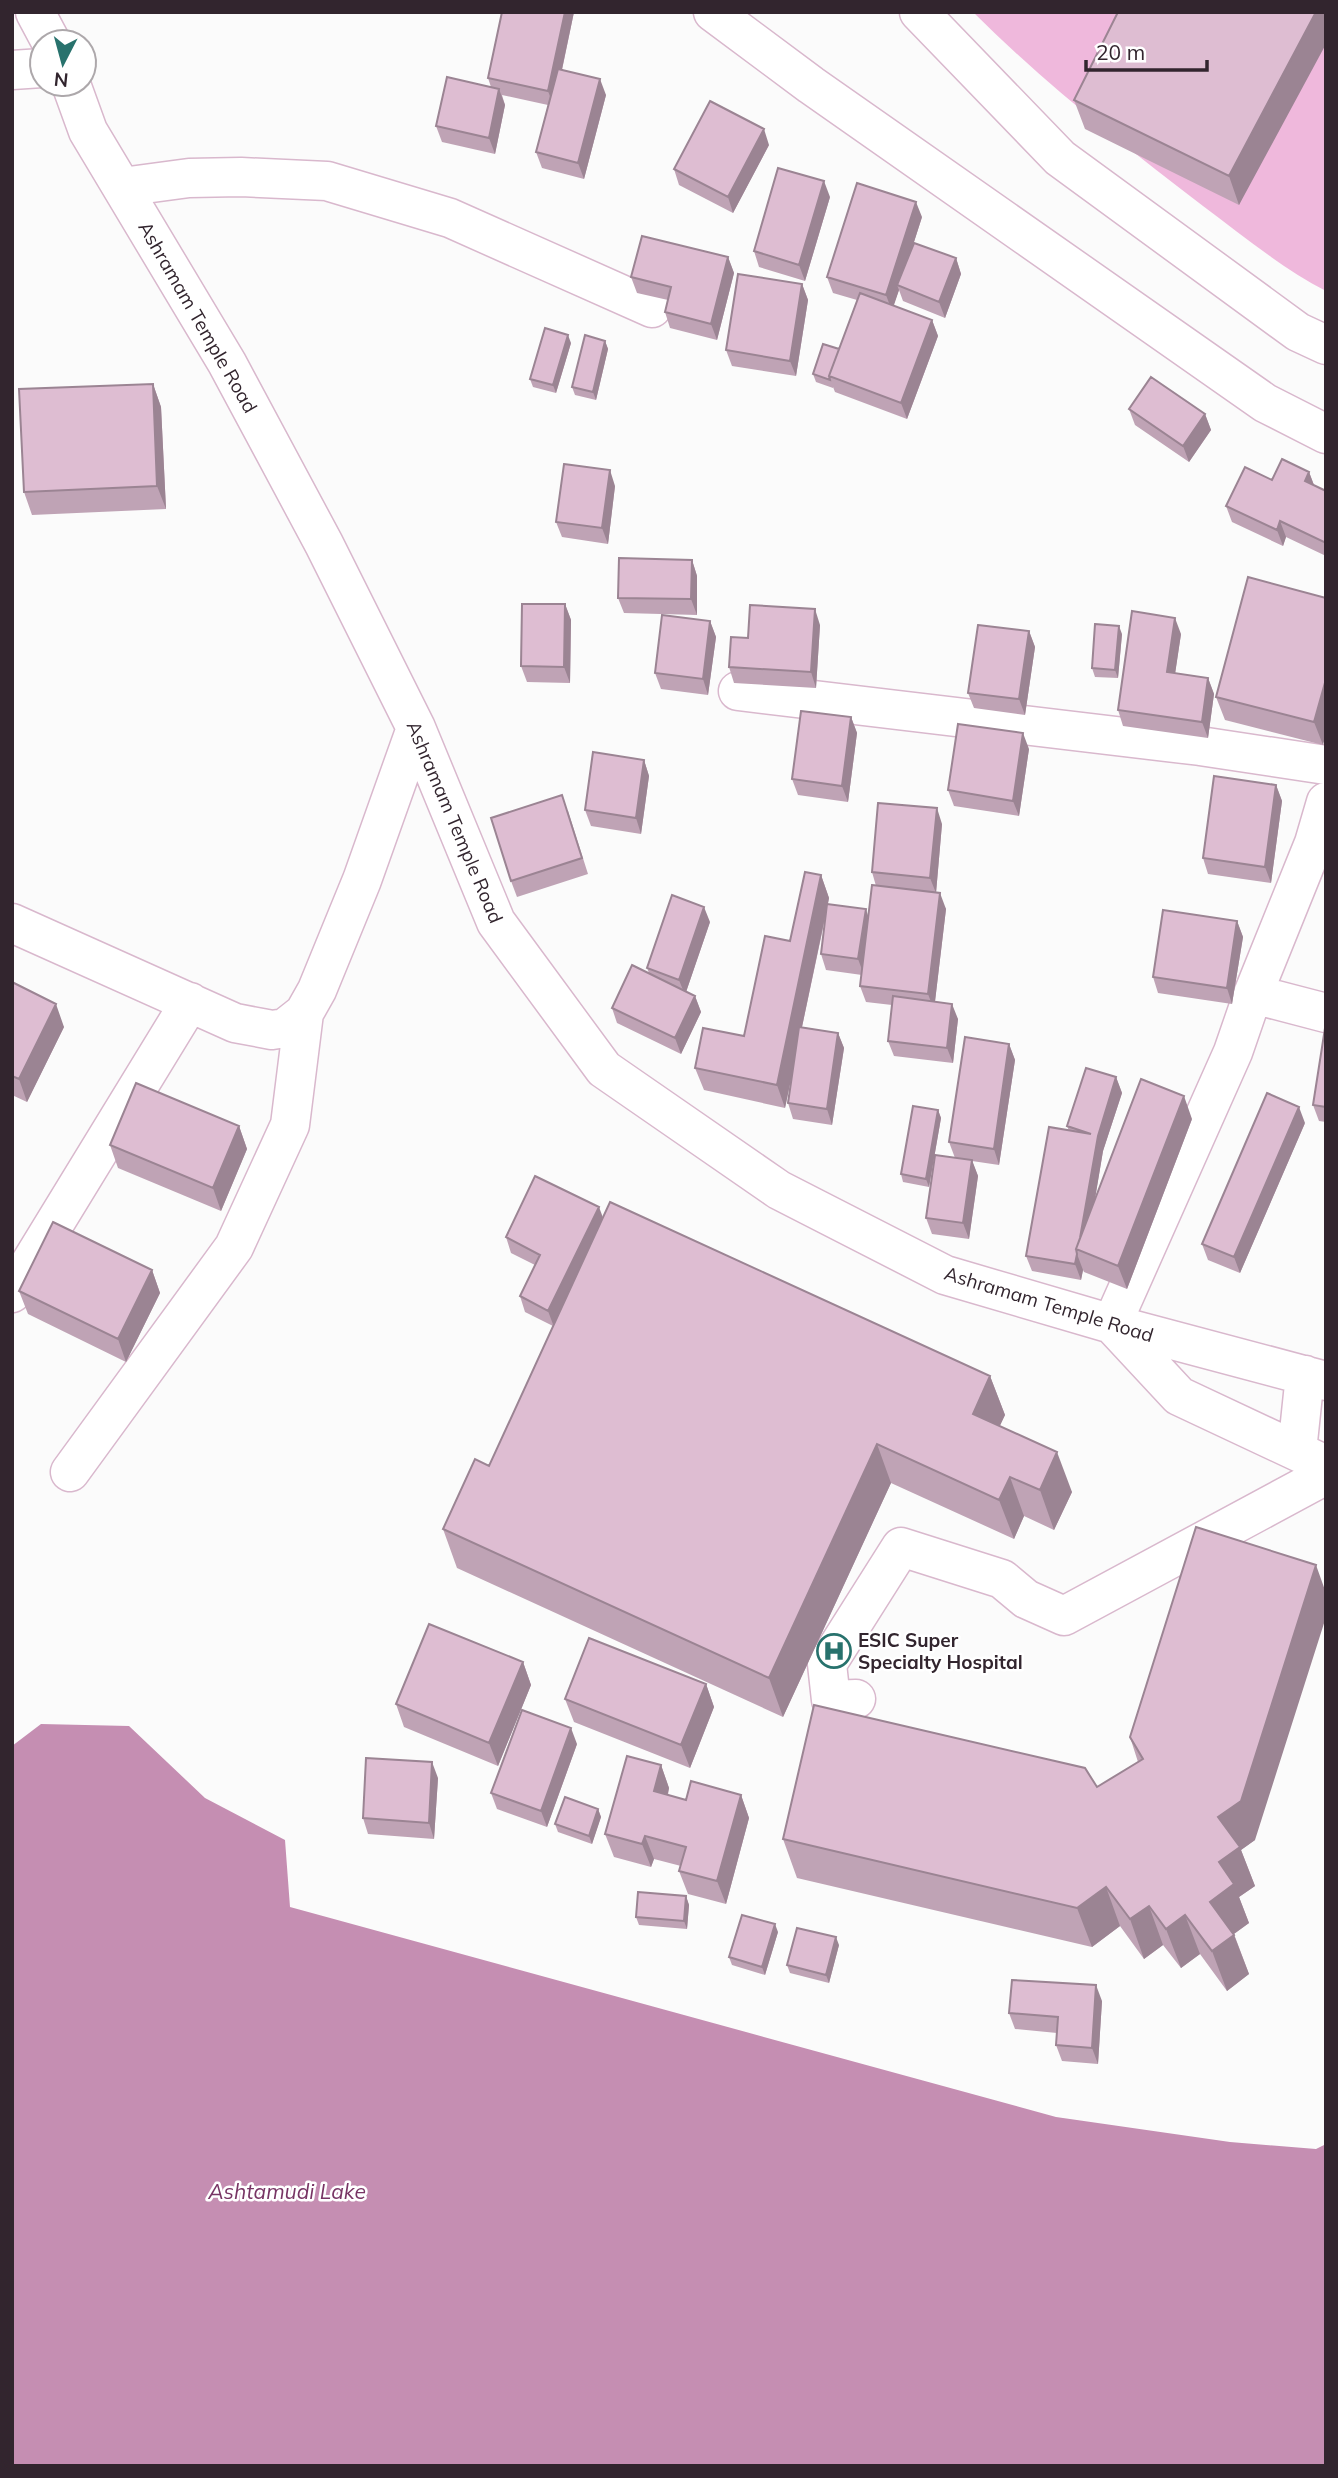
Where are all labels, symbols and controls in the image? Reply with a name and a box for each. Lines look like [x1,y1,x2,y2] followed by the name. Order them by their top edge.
[28,28,98,98] north arrow
[1086,28,1207,72] scale bar
[1096,39,1145,65] text: 20 m
[53,67,70,93] text: N
[133,217,263,417] street label: Ashramam Temple Road
[402,717,508,927] street label: Ashramam Temple Road
[942,1261,1156,1347] street label: Ashramam Temple Road
[858,1628,1023,1674] place label: ESIC Super Specialty Hospital
[815,1632,853,1670] hospital icon: ESIC Super Specialty Hospital
[207,2178,366,2204] water label: Ashtamudi Lake

